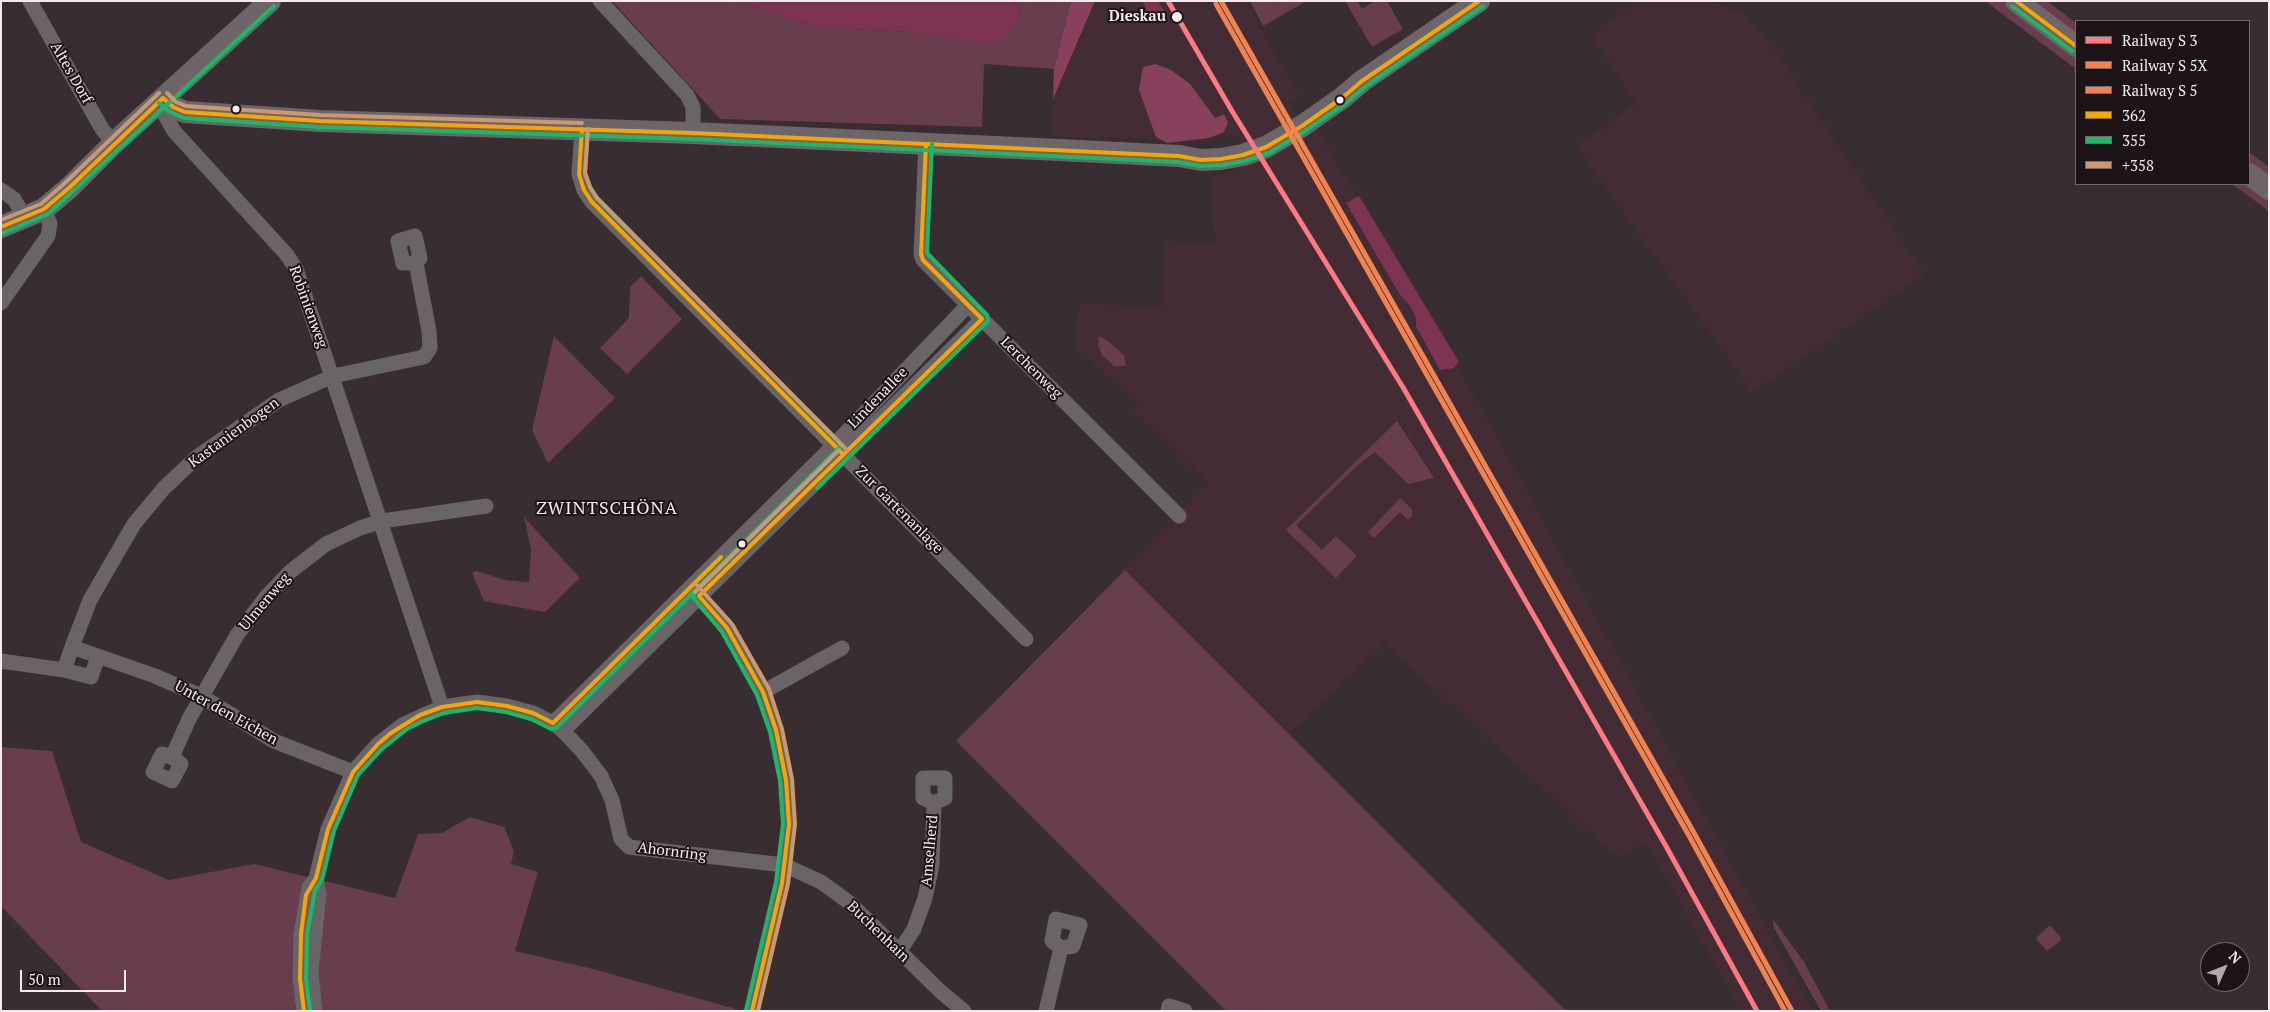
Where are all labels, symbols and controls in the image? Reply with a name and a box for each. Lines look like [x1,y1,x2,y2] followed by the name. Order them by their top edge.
[1109,8,1166,26] place label: Dieskau
[1170,10,1184,24] marker: Dieskau
[2075,20,2250,185] legend
[2122,30,2198,50] text: Railway S 3
[46,39,96,107] street label: Altes Dorf
[2122,55,2208,75] text: Railway S 5X
[2122,80,2198,100] text: Railway S 5
[1335,95,1345,105] unlabelled marker
[231,104,241,114] unlabelled marker
[2122,105,2146,125] text: 362
[2122,130,2146,150] text: 355
[2122,155,2154,175] text: +358
[285,263,331,351] street label: Robinienweg
[996,333,1066,403] street label: Lerchenweg
[844,364,912,432] street label: Lindenallee
[185,394,283,472] street label: Kastanienbogen
[851,462,947,558] street label: Zur Gartenanlage
[535,498,679,520] district label: ZWINTSCHÖNA
[737,539,747,549] unlabelled marker
[236,569,294,635] street label: Ulmenweg
[171,677,281,749] street label: Unter den Eichen
[918,814,942,888] street label: Amselherd
[637,839,707,865] street label: Ahornring
[843,898,913,966] street label: Buchenhain
[2200,942,2250,992] north arrow
[2225,947,2246,967] text: N
[22,960,129,992] scale bar
[28,969,61,989] text: 50 m

